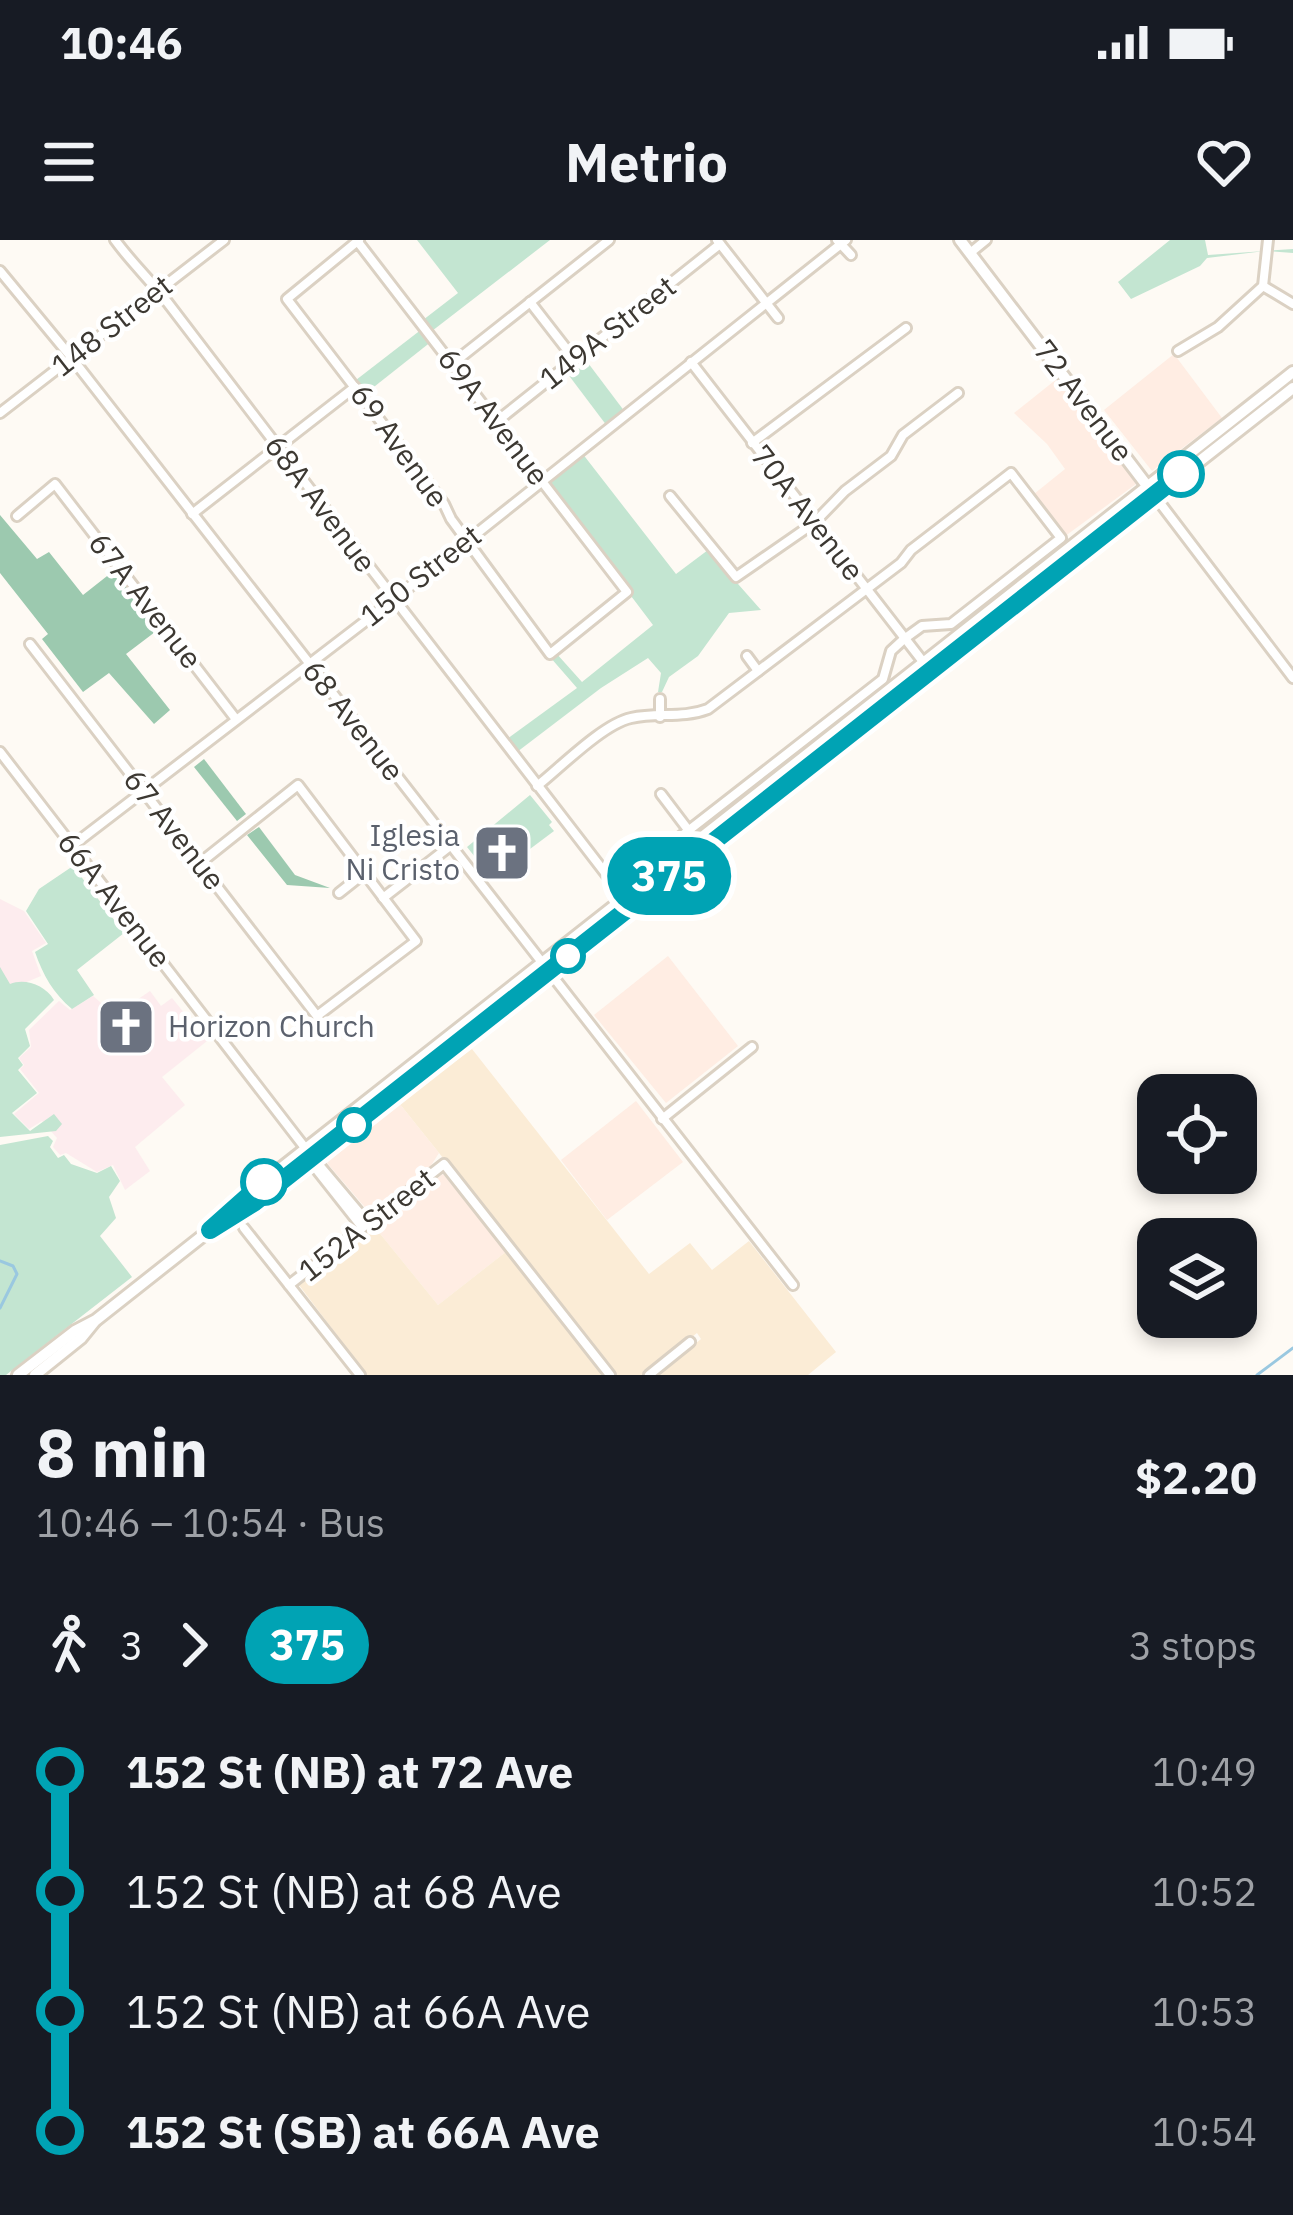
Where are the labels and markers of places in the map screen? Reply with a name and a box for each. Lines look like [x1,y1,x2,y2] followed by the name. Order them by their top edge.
[1159,452,1203,496] unlabelled marker
[345,815,460,888] place label: Iglesia Ni Cristo
[471,822,533,884] church icon: Iglesia Ni Cristo
[552,940,584,972] unlabelled marker
[95,996,157,1058] church icon: Horizon Church
[168,1006,375,1045] place label: Horizon Church
[338,1109,370,1141] unlabelled marker
[242,1160,286,1204] unlabelled marker

